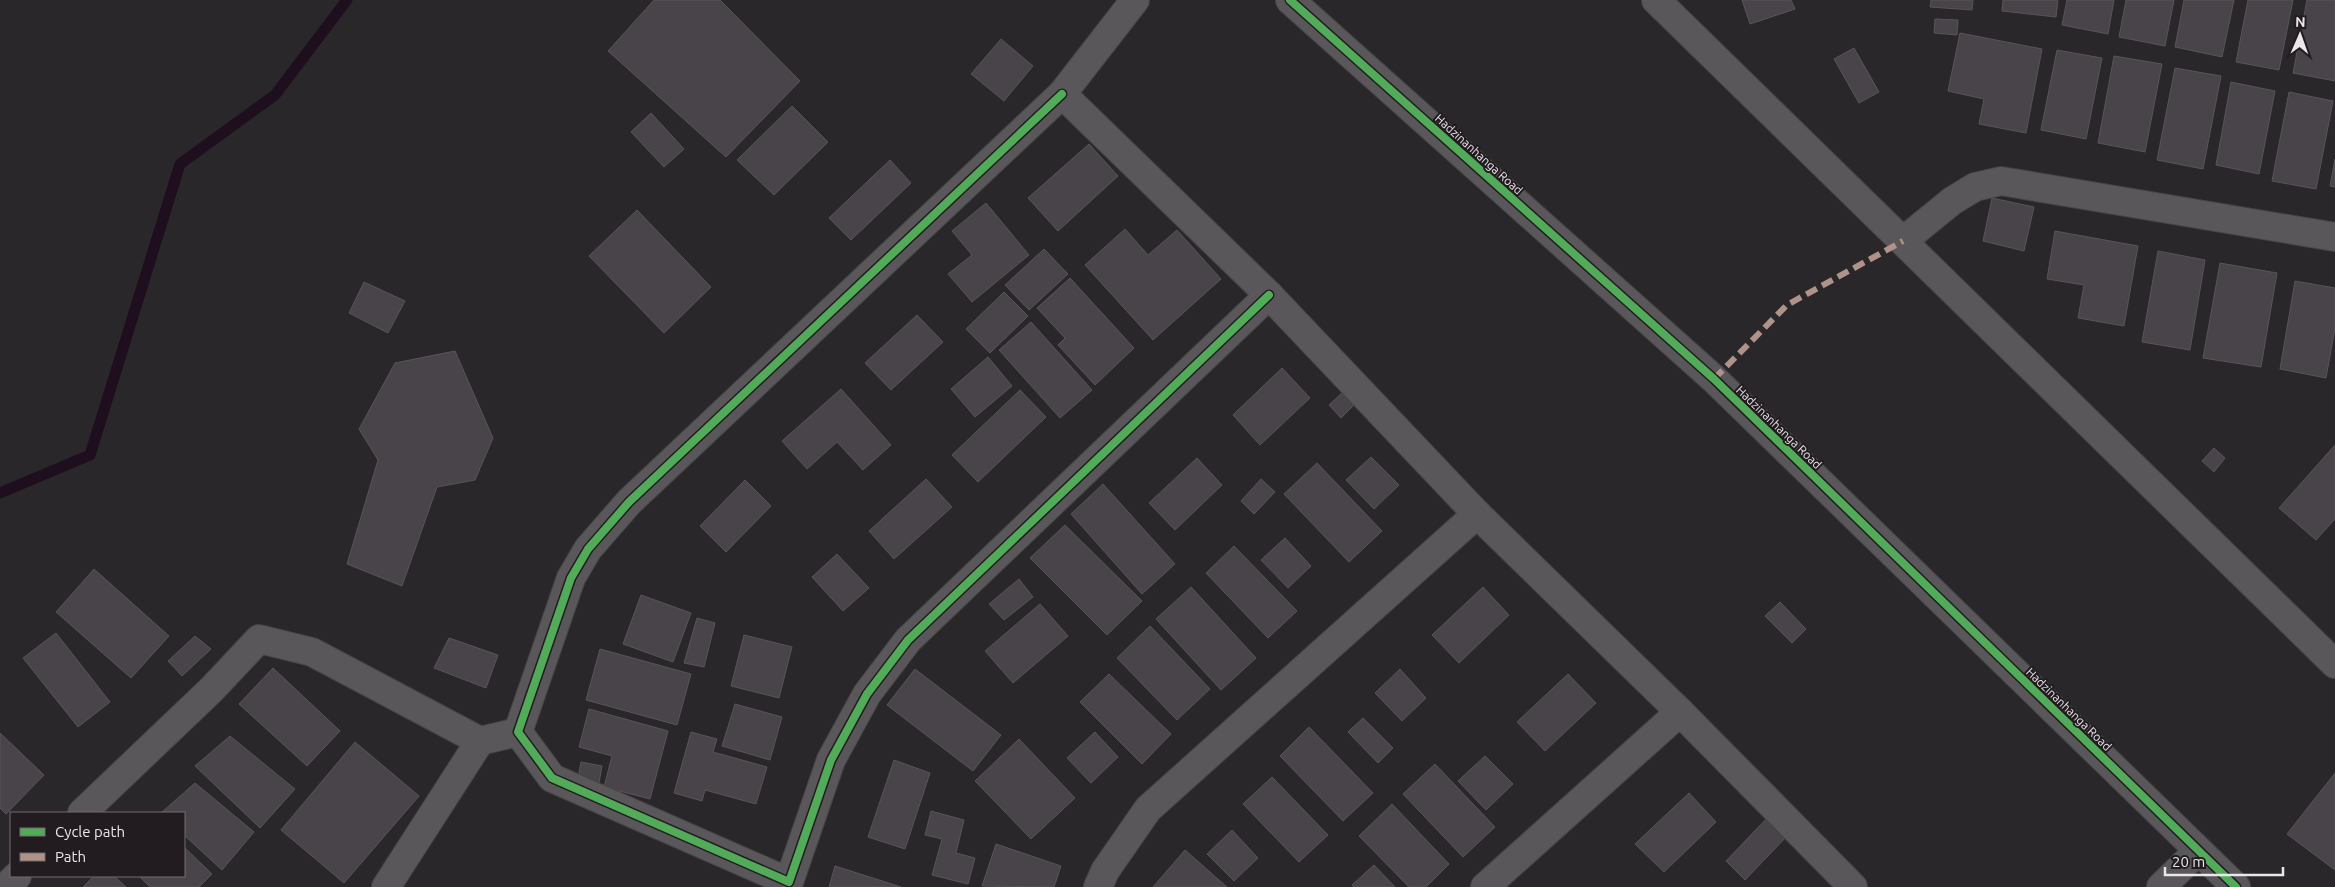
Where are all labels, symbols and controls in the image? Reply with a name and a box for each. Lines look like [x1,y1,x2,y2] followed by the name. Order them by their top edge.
[2275,10,2325,60] north arrow
[2295,14,2306,30] text: N
[1433,111,1525,197] street label: Hadzinanhanga Road
[1734,383,1824,471] street label: Hadzinanhanga Road
[2024,665,2114,753] street label: Hadzinanhanga Road
[10,812,185,877] legend
[55,823,125,840] text: Cycle path
[2165,844,2282,876] scale bar
[55,848,86,865] text: Path
[2172,853,2205,870] text: 20 m

